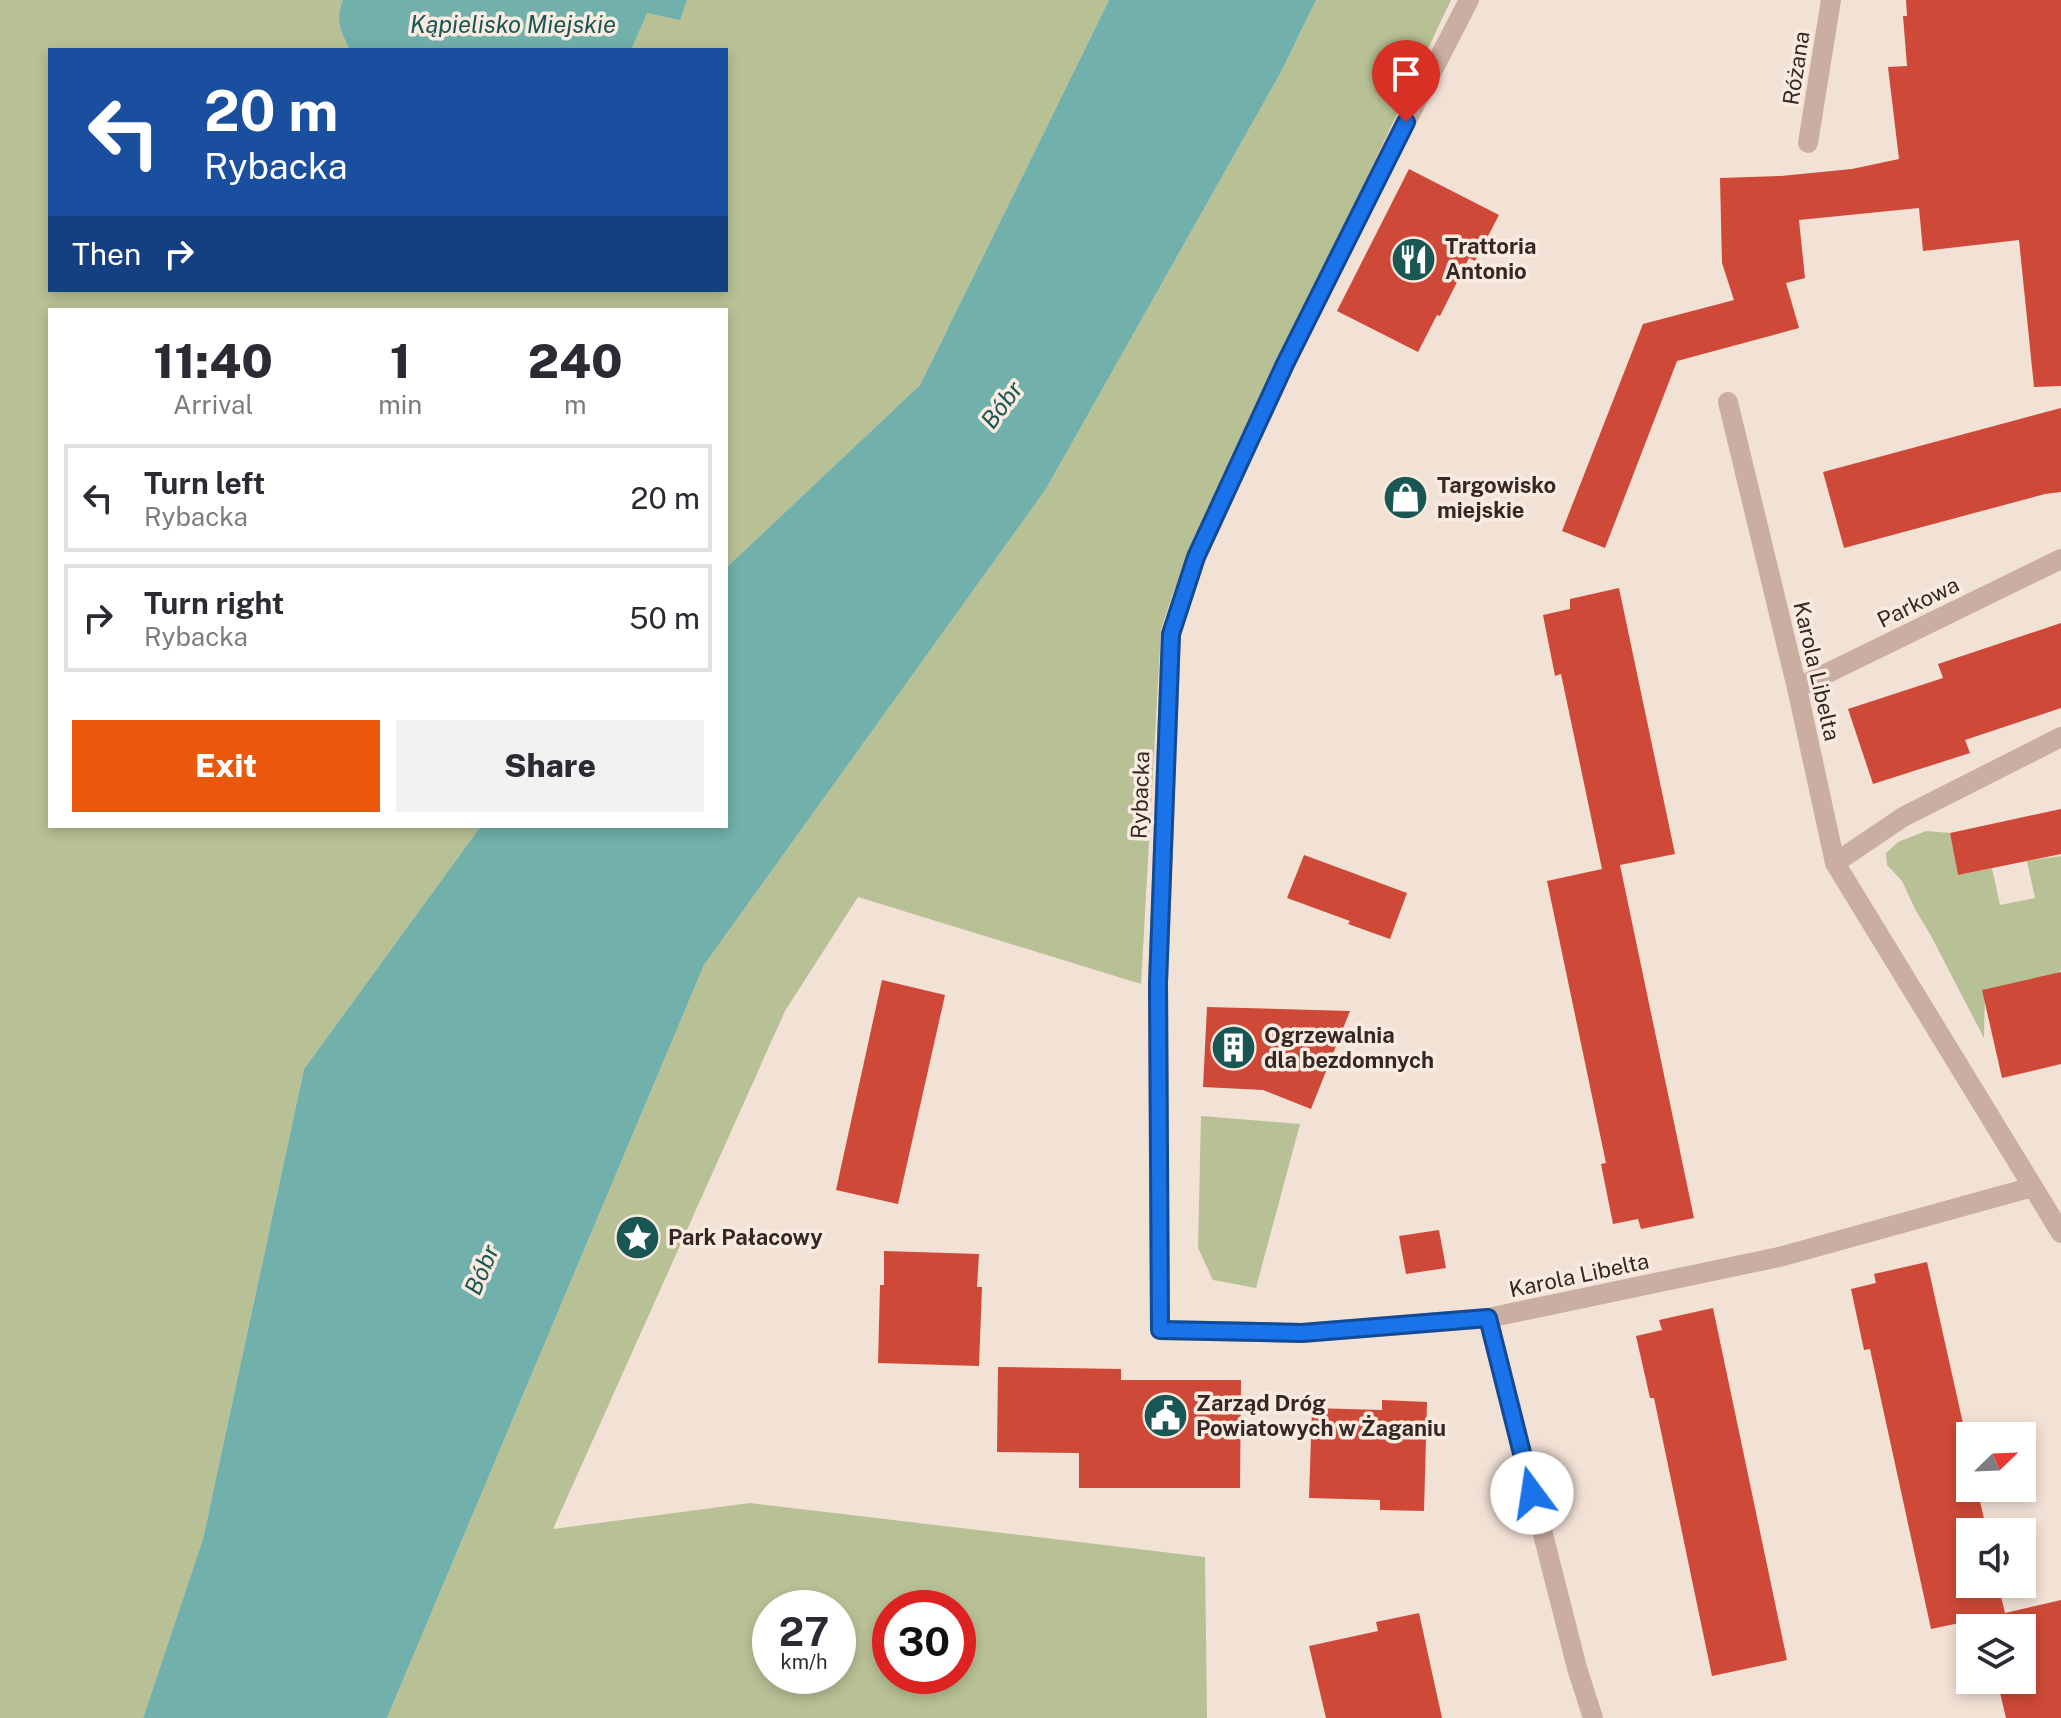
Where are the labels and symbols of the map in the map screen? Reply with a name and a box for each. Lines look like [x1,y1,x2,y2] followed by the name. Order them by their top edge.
[410,10,616,38] water label: Kąpielisko Miejskie
[1777,29,1815,107] street label: Różana
[1372,40,1440,122] pin
[1445,233,1536,284] place label: Trattoria Antonio
[1390,235,1438,283] restaurant icon: Trattoria Antonio
[975,375,1028,433] water label: Bóbr
[1437,472,1556,523] place label: Targowisko miejskie
[1382,474,1430,522] shop icon: Targowisko miejskie
[1873,571,1963,633] street label: Parkowa
[1788,599,1846,743] street label: Karola Libelta
[1125,751,1155,839] street label: Rybacka
[1264,1022,1434,1073] place label: Ogrzewalnia dla bezdomnych
[1209,1024,1257,1072] building icon: Ogrzewalnia dla bezdomnych
[613,1213,661,1261] place icon: Park Pałacowy
[668,1224,823,1250] place label: Park Pałacowy
[458,1240,504,1299] water label: Bóbr
[1507,1247,1651,1303] street label: Karola Libelta
[1196,1390,1446,1441] place label: Zarząd Dróg Powiatowych w Żaganiu
[1141,1392,1189,1440] public building icon: Zarząd Dróg Powiatowych w Żaganiu
[1956,1422,2036,1502] north arrow
[1490,1451,1574,1535] position arrow
[872,1590,976,1694] speed limit sign: 30

